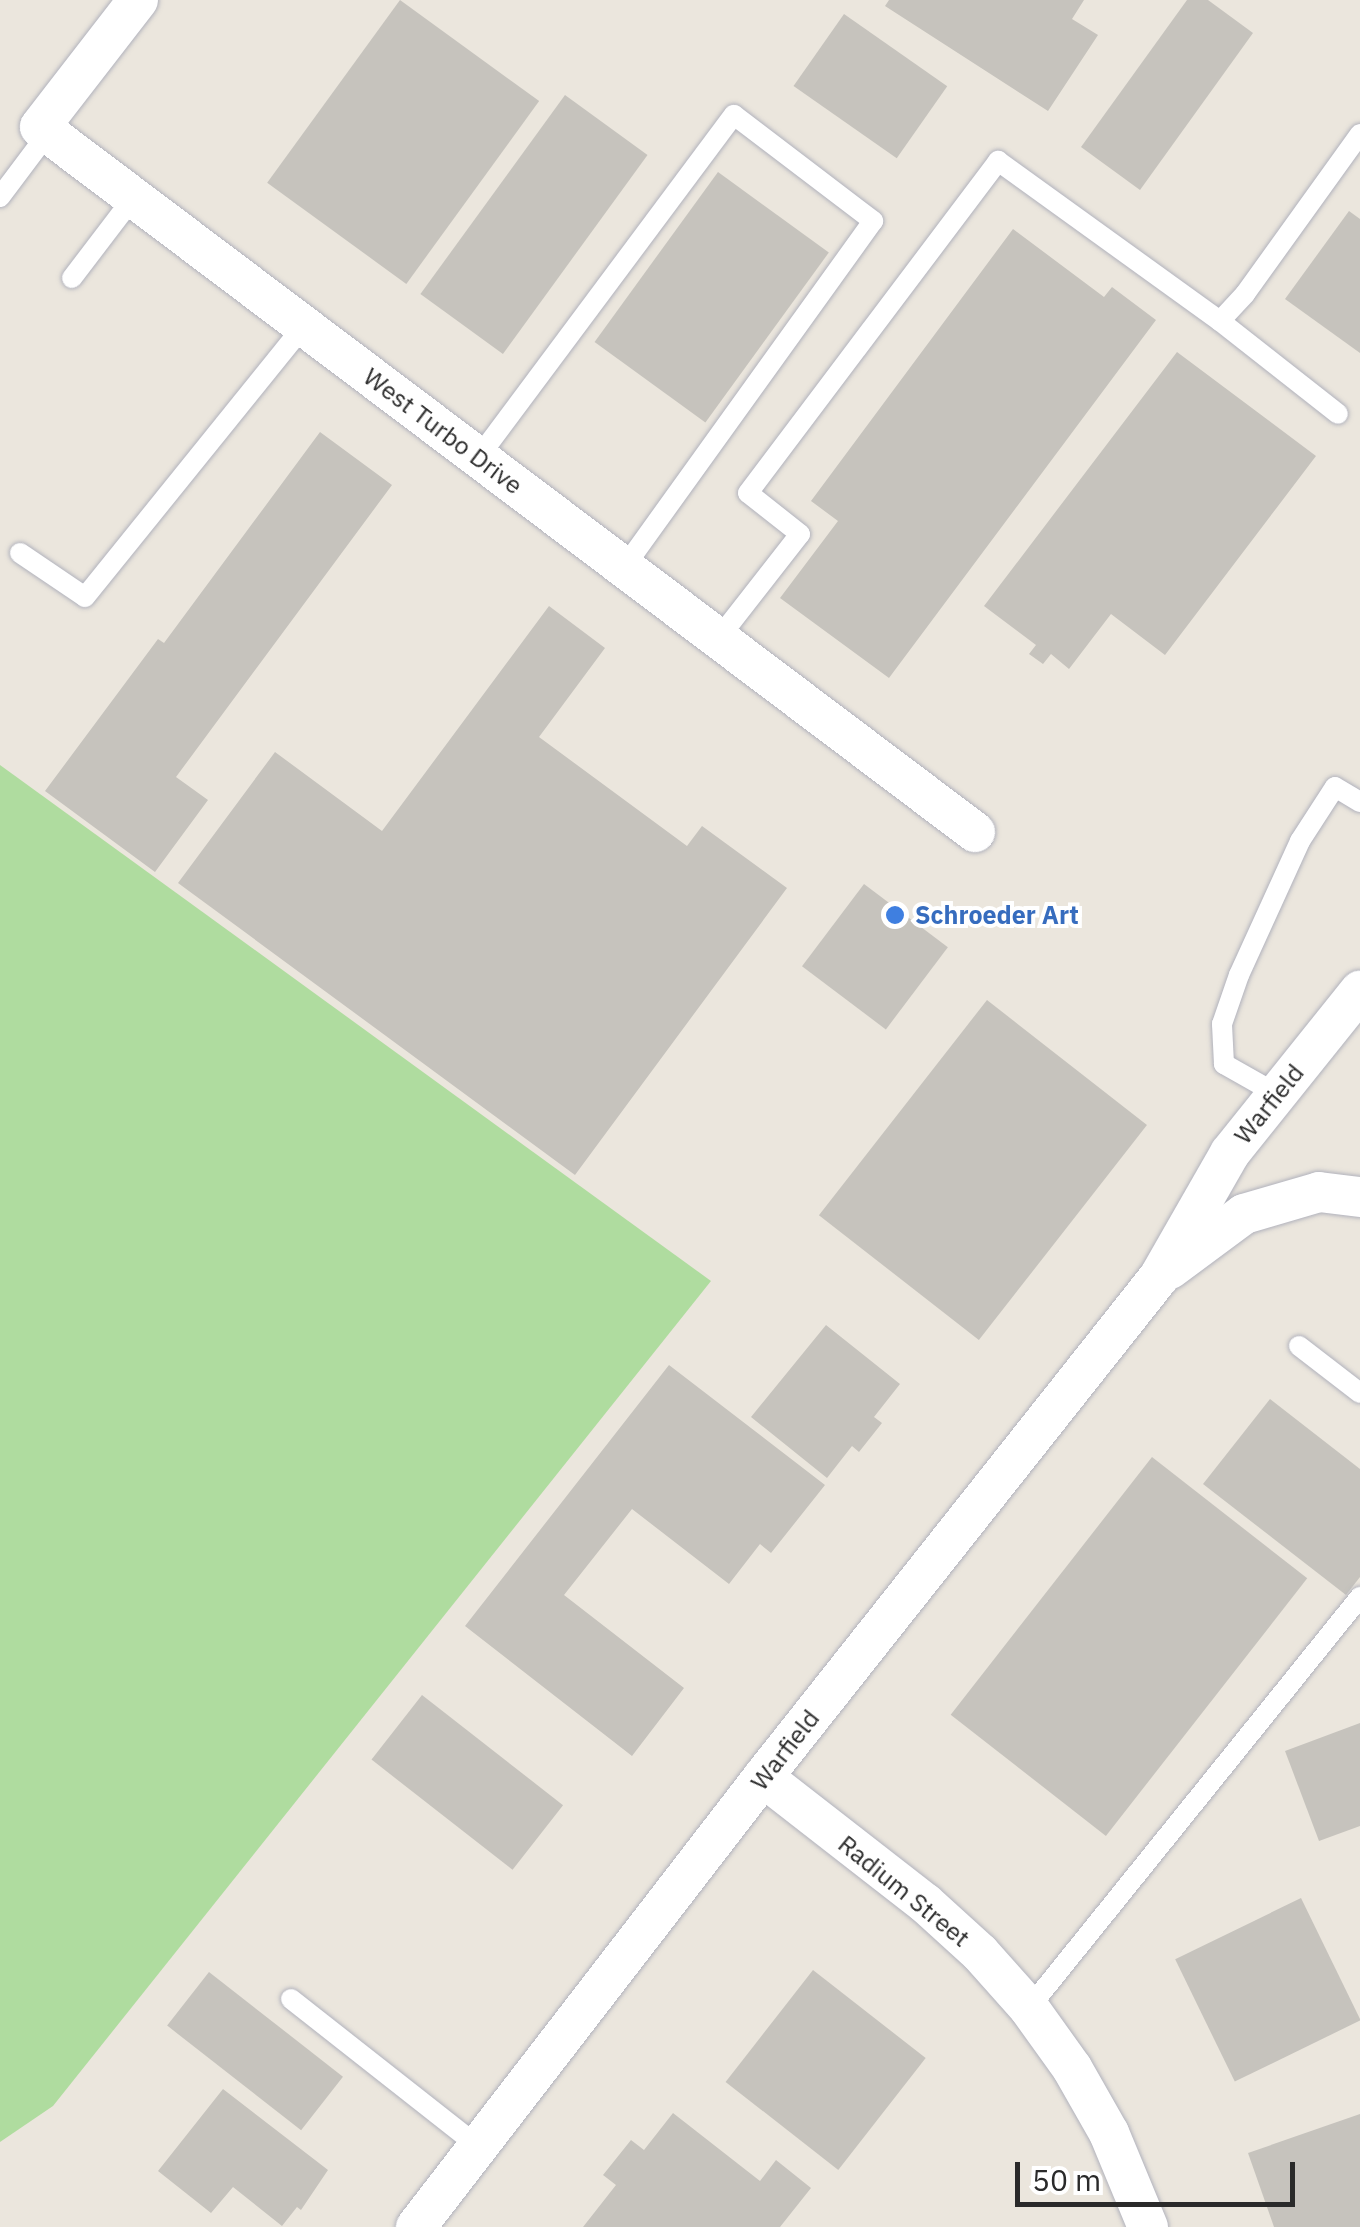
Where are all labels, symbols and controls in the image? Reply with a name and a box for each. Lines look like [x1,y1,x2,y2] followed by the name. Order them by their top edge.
[358,362,528,500] street label: West Turbo Drive
[915,900,1079,930] place label: Schroeder Art
[884,904,906,926] marker: Schroeder Art
[1228,1058,1310,1150] street label: Warfield
[744,1704,826,1796] street label: Warfield
[832,1829,976,1953] street label: Radium Street
[1020,2142,1300,2204] scale bar
[1032,2160,1101,2199] text: 50 m

